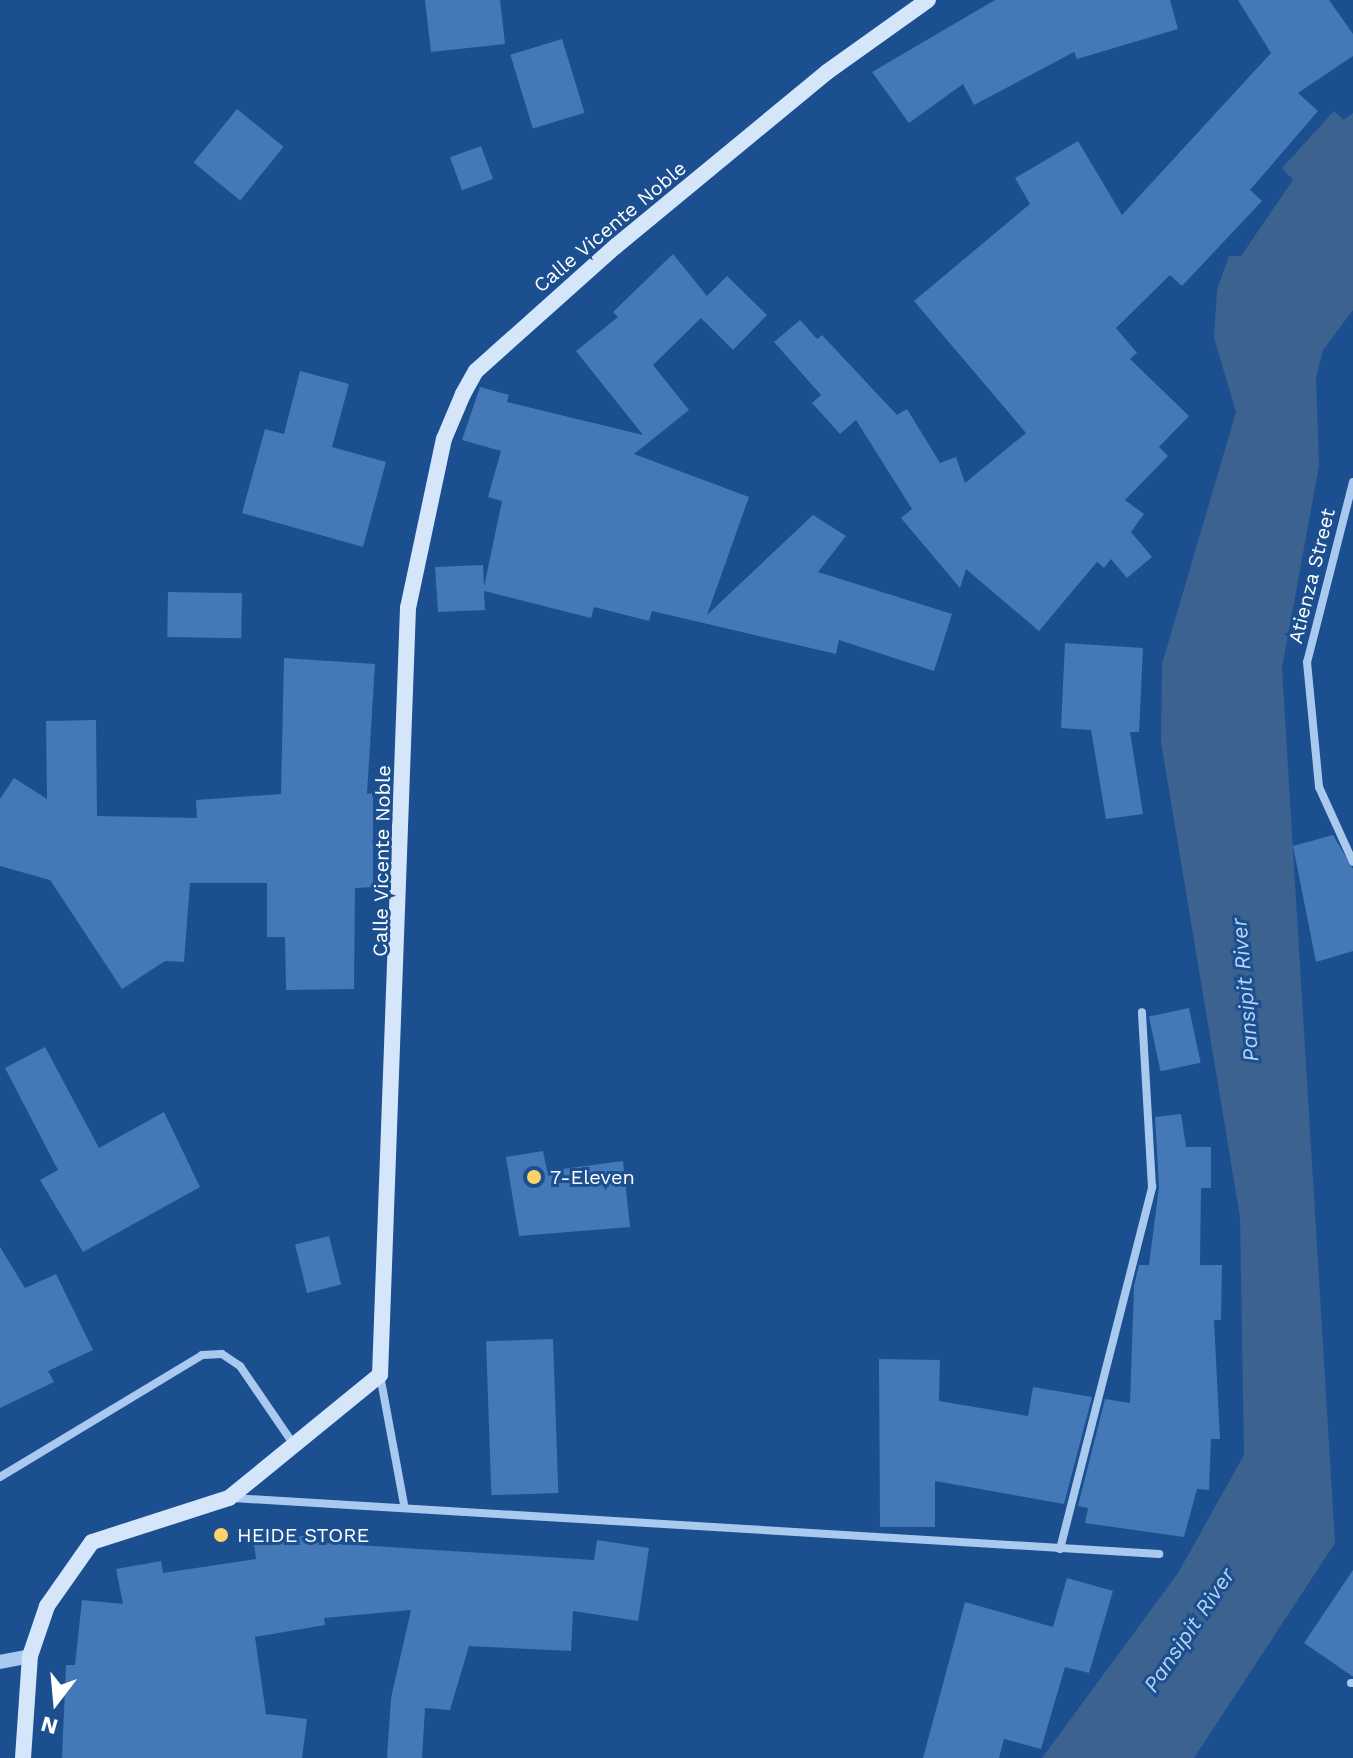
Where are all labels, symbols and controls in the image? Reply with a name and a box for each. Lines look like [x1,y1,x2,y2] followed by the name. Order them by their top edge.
[529,156,691,298] street label: Calle Vicente Noble
[1284,506,1340,646] street label: Atienza Street
[368,765,396,957] street label: Calle Vicente Noble
[1226,917,1264,1063] water label: Pansipit River
[550,1165,635,1189] place label: 7-Eleven
[525,1168,543,1186] marker: 7-Eleven
[237,1523,369,1547] place label: HEIDE STORE
[212,1526,230,1544] marker: HEIDE STORE
[1138,1563,1240,1697] water label: Pansipit River
[16,1662,96,1742] north arrow
[38,1711,61,1740] text: N

